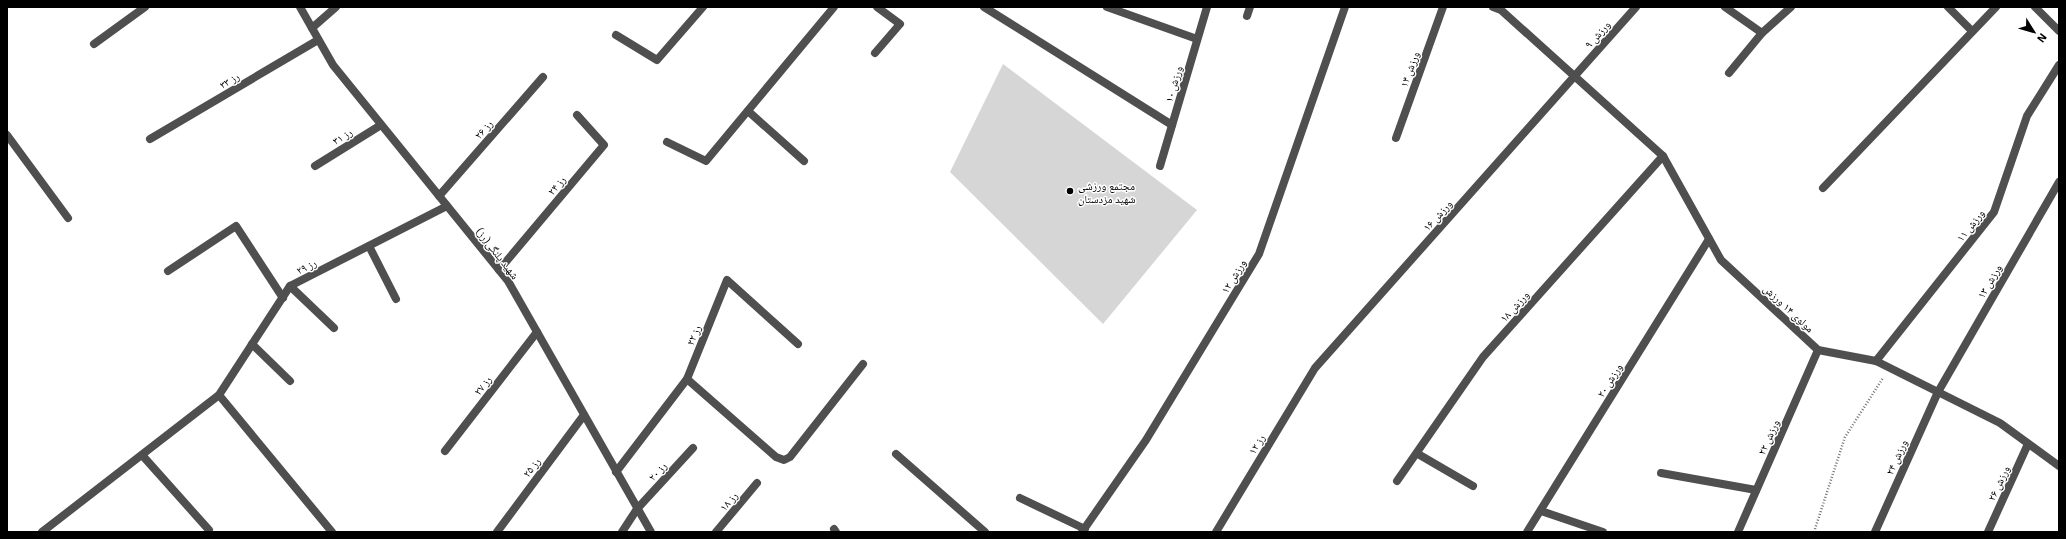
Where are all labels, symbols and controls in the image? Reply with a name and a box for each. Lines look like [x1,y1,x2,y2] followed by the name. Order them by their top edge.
[2014,12,2054,52] north arrow
[1582,18,1613,51] street label: ورزش ۹
[2035,31,2050,45] text: N
[1397,49,1422,89] street label: ورزش ۱۴
[1162,64,1185,104] street label: ورزش ۱۰
[217,69,241,91] street label: رز ۳۳
[471,117,495,141] street label: رز ۲۶
[330,125,354,147] street label: رز ۳۱
[544,173,568,197] street label: رز ۲۴
[1078,179,1136,206] place label: مجتمع ورزشی شهید مزدستان
[1065,186,1075,196] marker: مجتمع ورزشی شهید مزدستان
[1420,197,1455,234] street label: ورزش ۱۶
[1953,206,1987,244] street label: ورزش ۱۱
[473,225,522,282] street label: شهید پلنگی(رز)
[294,255,318,277] street label: رز ۲۹
[1218,257,1249,296] street label: ورزش ۱۲
[1974,262,2005,301] street label: ورزش ۱۳
[1760,281,1817,335] street label: مولوی ۱۴ ورزش
[1497,288,1532,325] street label: ورزش ۱۸
[683,323,703,347] street label: رز ۲۲
[1594,361,1625,400] street label: ورزش ۲۰
[470,373,494,397] street label: رز ۲۷
[1755,417,1782,457] street label: ورزش ۲۲
[1245,432,1267,456] street label: رز ۱۲
[1883,437,1910,477] street label: ورزش ۲۴
[520,455,542,479] street label: رز ۲۵
[645,459,669,483] street label: رز ۲۰
[1984,463,2013,503] street label: ورزش ۲۶
[716,489,740,513] street label: رز ۱۸

